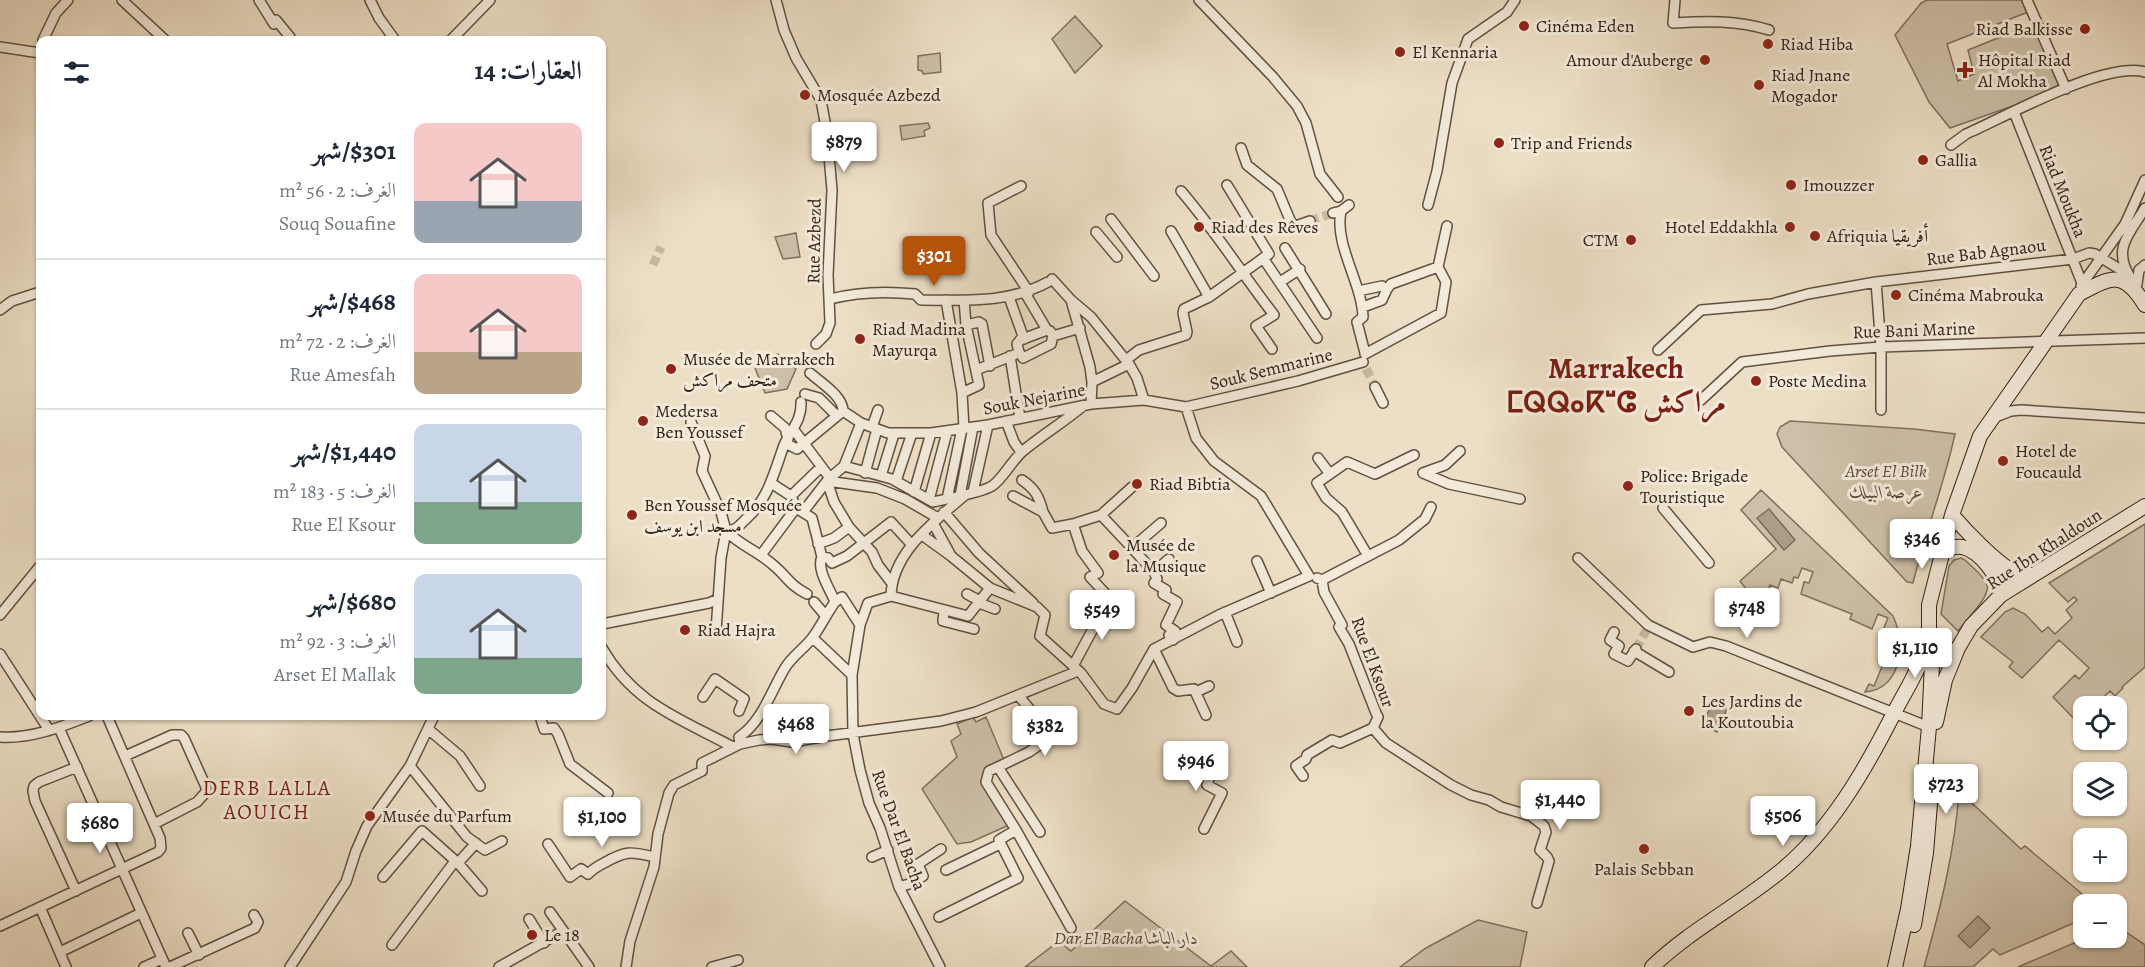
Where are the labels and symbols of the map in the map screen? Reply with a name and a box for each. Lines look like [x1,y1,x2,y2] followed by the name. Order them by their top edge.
[1536,14,1635,38] place label: Cinéma Eden
[1975,17,2073,41] place label: Riad Balkisse
[1517,19,1531,33] marker: Cinéma Eden
[2078,22,2092,36] marker: Riad Balkisse
[1780,32,1854,56] place label: Riad Hiba
[1761,37,1775,51] marker: Riad Hiba
[1412,40,1499,64] place label: El Kennaria
[1393,45,1407,59] marker: El Kennaria
[1566,48,1693,72] place label: Amour d'Auberge
[1977,48,2071,93] place label: Hôpital Riad Al Mokha
[1698,53,1712,67] marker: Amour d'Auberge
[1956,61,1974,79] marker: Hôpital Riad Al Mokha
[1771,63,1850,108] place label: Riad Jnane Mogador
[1752,78,1766,92] marker: Riad Jnane Mogador
[817,83,941,107] place label: Mosquée Azbezd
[798,88,812,102] marker: Mosquée Azbezd
[808,122,880,173] pin: $879
[1511,131,1632,155] place label: Trip and Friends
[1492,136,1506,150] marker: Trip and Friends
[2034,141,2093,242] street label: Riad Moukha
[1935,148,1978,172] place label: Gallia
[1916,153,1930,167] marker: Gallia
[1803,173,1875,197] place label: Imouzzer
[1784,178,1798,192] marker: Imouzzer
[801,198,827,284] street label: Rue Azbezd
[1211,215,1319,239] place label: Riad des Rêves
[1665,215,1779,239] place label: Hotel Eddakhla
[1192,220,1206,234] marker: Riad des Rêves
[1783,220,1797,234] marker: Hotel Eddakhla
[1826,223,1929,248] place label: Afriquia أفريقيا
[1583,228,1619,252] place label: CTM
[1808,229,1822,243] marker: Afriquia أفريقيا
[1624,233,1638,247] marker: CTM
[1925,233,2047,271] street label: Rue Bab Agnaou
[898,236,970,287] pin: $301
[1908,283,2044,307] place label: Cinéma Mabrouka
[1889,288,1903,302] marker: Cinéma Mabrouka
[1852,316,1976,344] street label: Rue Bani Marine
[872,317,967,362] place label: Riad Madina Mayurqa
[853,332,867,346] marker: Riad Madina Mayurqa
[1207,342,1335,396] street label: Souk Semmarine
[683,347,836,393] place label: Musée de Marrakech متحف مراكش
[1506,348,1726,423] district label: Marrakech ⵎⵕⵕⴰⴽⵯⵛ مراكش
[664,362,678,376] marker: Musée de Marrakech متحف مراكش
[1768,369,1867,393] place label: Poste Medina
[1749,374,1763,388] marker: Poste Medina
[981,377,1087,421] street label: Souk Nejarine
[655,399,746,444] place label: Medersa Ben Youssef
[636,414,650,428] marker: Medersa Ben Youssef
[2015,439,2082,484] place label: Hotel de Foucauld
[1996,454,2010,468] marker: Hotel de Foucauld
[1844,459,1927,505] park label: Arset El Bilk عرصة البيلك
[1640,464,1748,509] place label: Police: Brigade Touristique
[1149,472,1231,496] place label: Riad Bibtia
[1130,477,1144,491] marker: Riad Bibtia
[1621,479,1635,493] marker: Police: Brigade Touristique
[644,493,802,538] place label: Ben Youssef Mosquée مسجد ابن يوسف
[1982,503,2106,595] street label: Rue Ibn Khaldoun
[625,508,639,522] marker: Ben Youssef Mosquée مسجد ابن يوسف
[1886,519,1958,570] pin: $346
[1126,533,1206,578] place label: Musée de la Musique
[1107,548,1121,562] marker: Musée de la Musique
[1711,588,1783,639] pin: $748
[1066,590,1138,641] pin: $549
[1346,613,1400,711] street label: Rue El Ksour
[697,618,776,642] place label: Riad Hajra
[678,623,692,637] marker: Riad Hajra
[1866,628,1964,679] pin: $1,110
[1701,689,1803,734] place label: Les Jardins de la Koutoubia
[760,704,832,755] pin: $468
[1682,704,1696,718] marker: Les Jardins de la Koutoubia
[1009,706,1081,757] pin: $382
[1160,741,1232,792] pin: $946
[1910,764,1982,815] pin: $723
[866,766,932,894] street label: Rue Dar El Bacha
[203,774,331,826] district label: DERB LALLA AOUICH
[1511,780,1609,831] pin: $1,440
[1747,796,1819,847] pin: $506
[553,797,651,848] pin: $1,100
[64,803,136,854] pin: $680
[382,804,512,828] place label: Musée du Parfum
[363,809,377,823] marker: Musée du Parfum
[1637,842,1651,856] marker: Palais Sebban
[1594,857,1694,881] place label: Palais Sebban
[544,923,580,947] place label: Le 18
[1054,926,1198,950] park label: Dar El Bacha دار الباشا
[525,928,539,942] marker: Le 18

